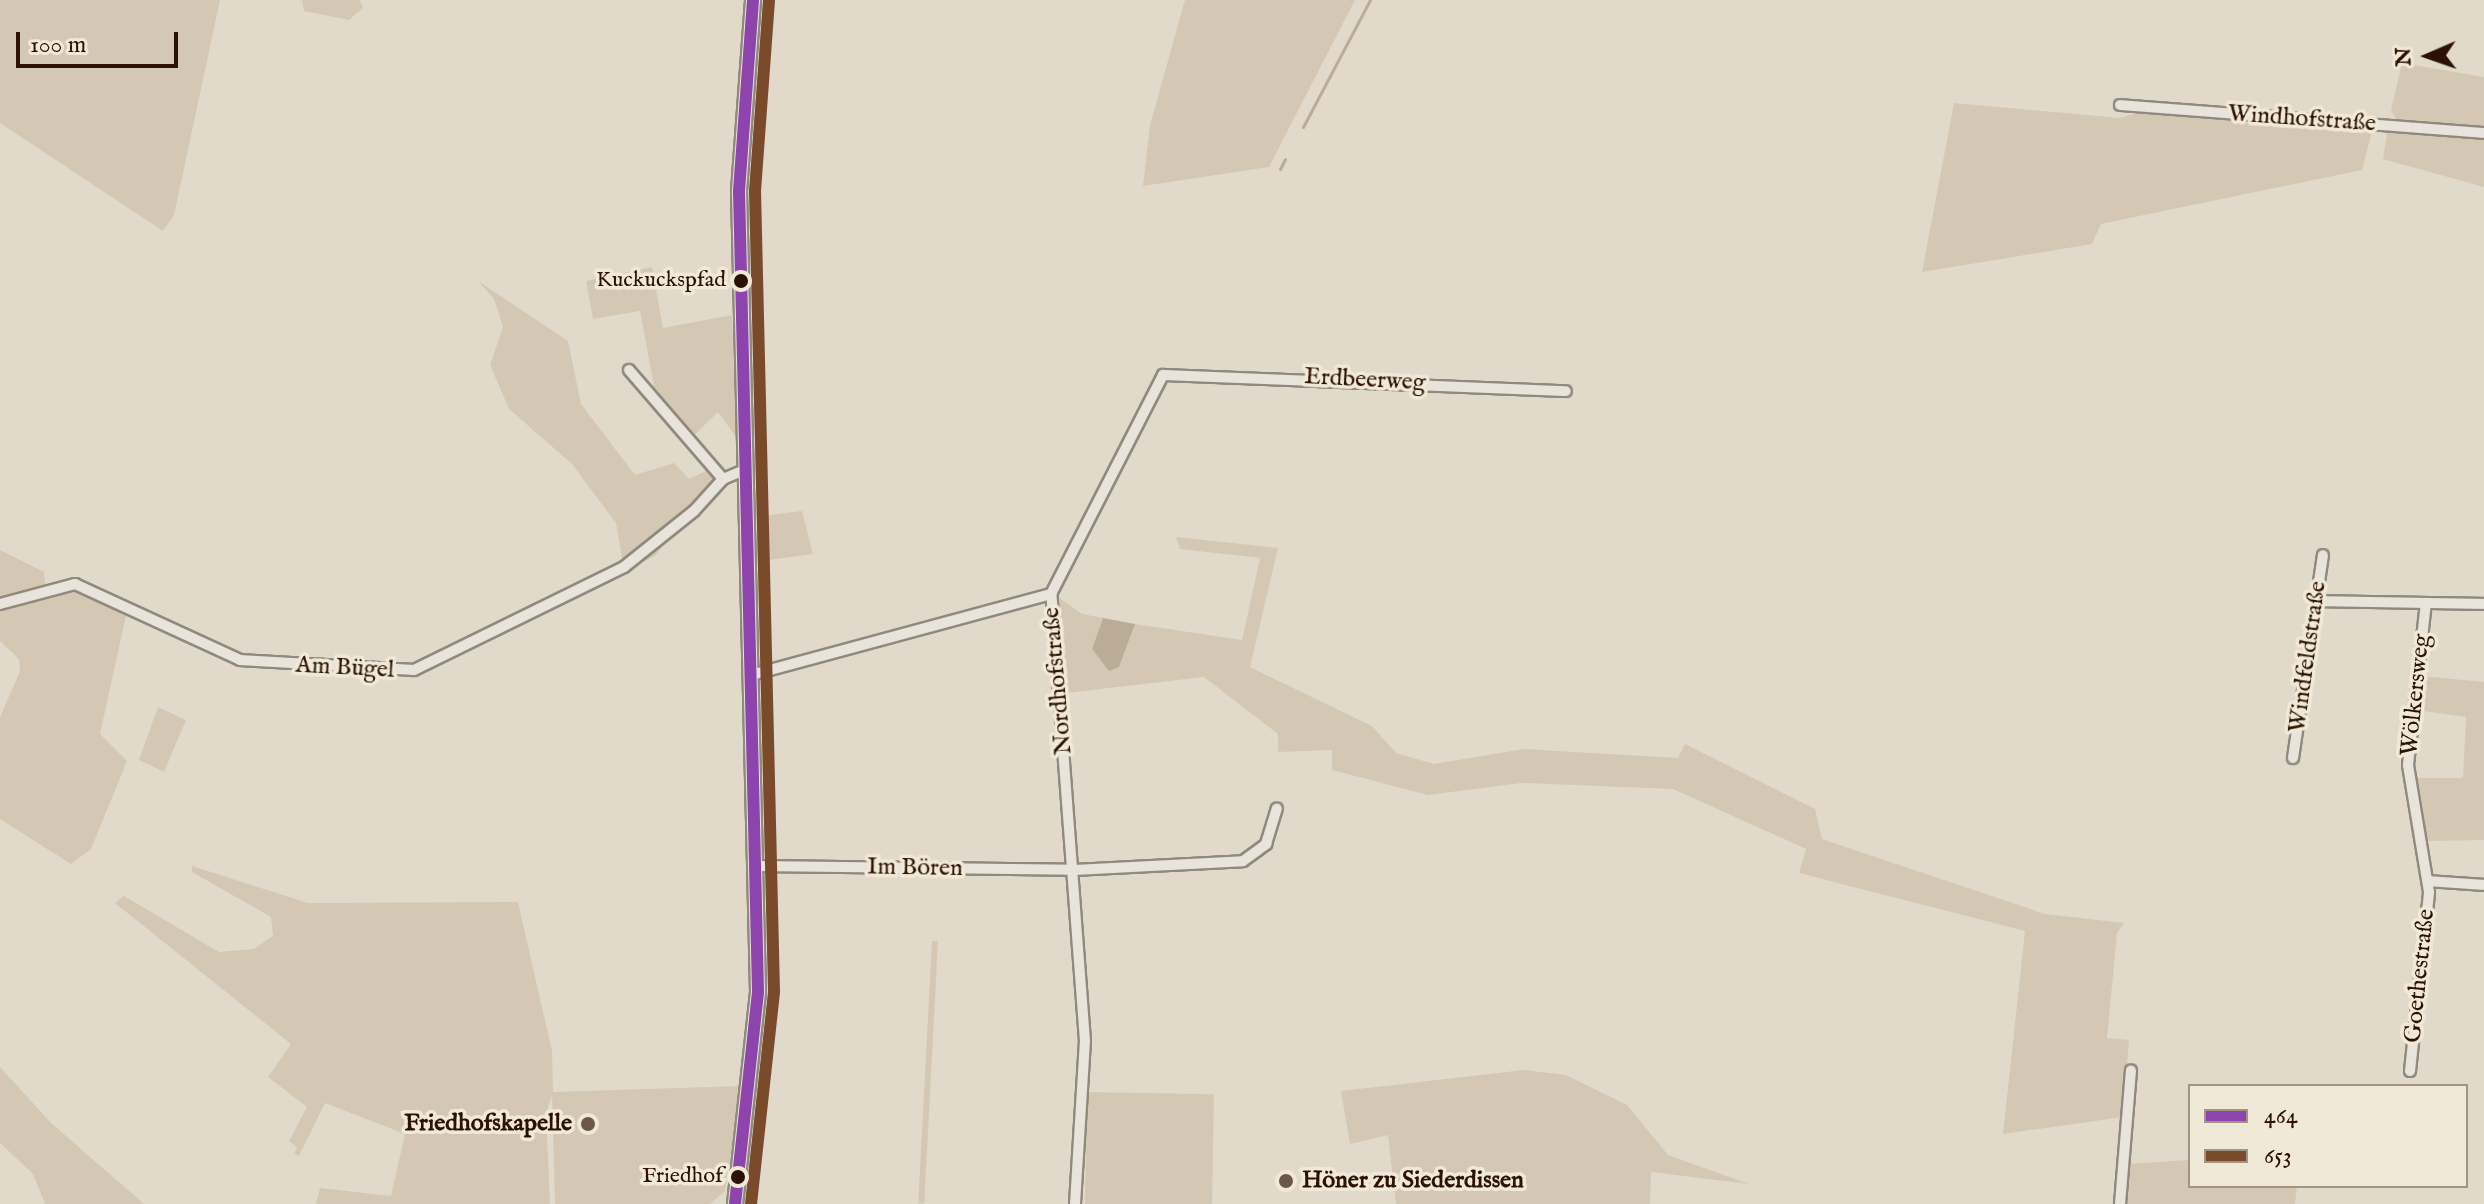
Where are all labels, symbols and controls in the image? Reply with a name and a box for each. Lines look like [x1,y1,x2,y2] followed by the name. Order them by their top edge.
[20,16,182,66] scale bar
[2388,16,2468,96] north arrow
[30,30,86,61] text: 100 m
[2390,47,2418,67] text: N
[2227,99,2377,139] street label: Windhofstraße
[596,268,726,294] place label: Kuckuckspfad
[733,273,749,289] marker: Kuckuckspfad
[1304,362,1426,398] street label: Erdbeerweg
[2283,579,2333,735] street label: Windfeldstraße
[1037,606,1079,756] street label: Nordhofstraße
[2395,633,2437,757] street label: Wölkersweg
[295,651,395,685] street label: Am Bügel
[867,853,963,883] street label: Im Bören
[2399,908,2441,1044] street label: Goethestraße
[2188,1084,2468,1188] legend
[2264,1101,2298,1132] text: 464
[404,1110,572,1138] place label: Friedhofskapelle
[579,1115,597,1133] marker: Friedhofskapelle
[2264,1141,2292,1172] text: 653
[642,1164,723,1190] place label: Friedhof
[1302,1167,1524,1195] place label: Höner zu Siederdissen
[730,1169,746,1185] marker: Friedhof
[1277,1172,1295,1190] marker: Höner zu Siederdissen

